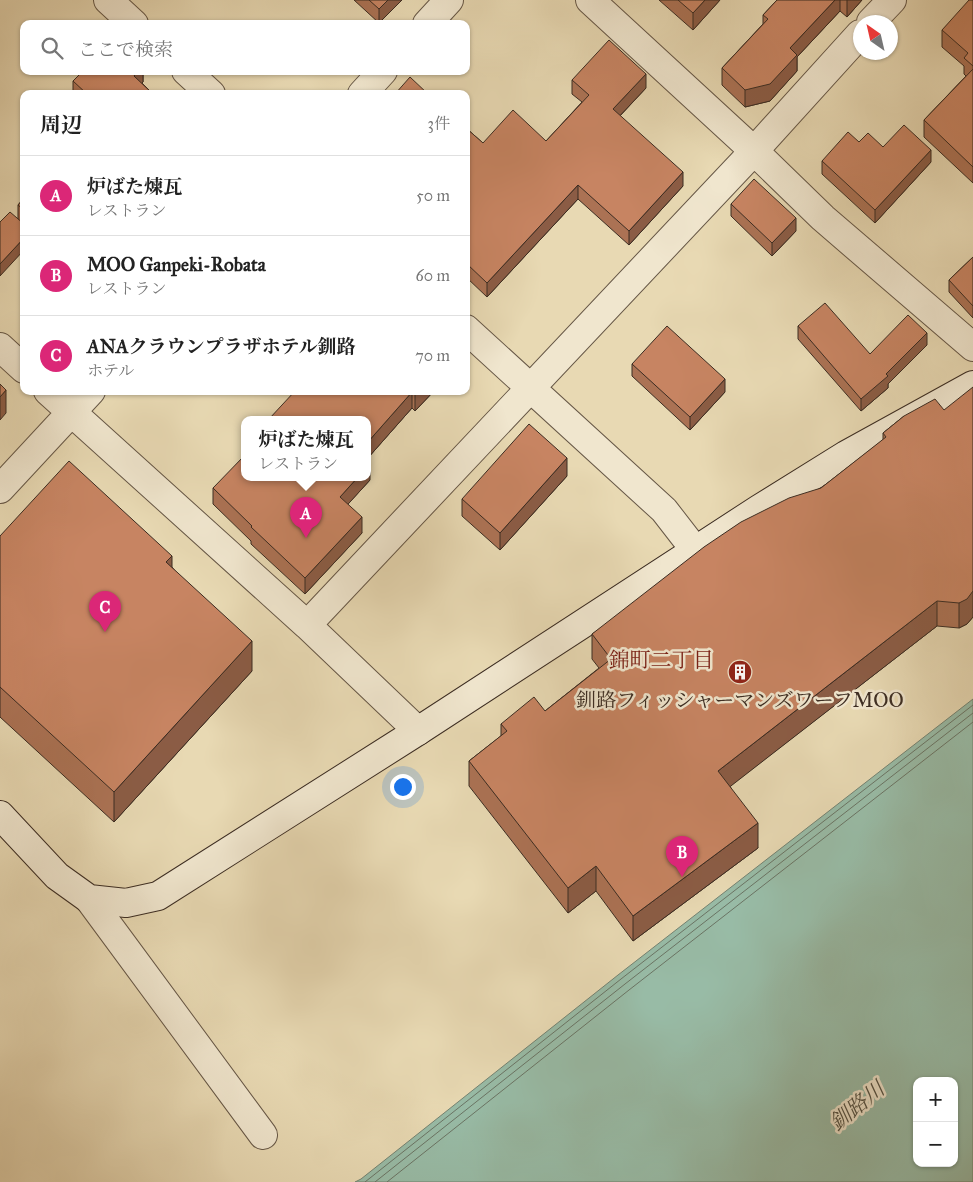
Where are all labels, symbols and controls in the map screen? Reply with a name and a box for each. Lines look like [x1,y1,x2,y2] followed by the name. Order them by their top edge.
[853,15,898,60] north arrow
[20,20,470,75] search box
[38,34,66,62] icon: search
[78,38,173,61] text: ここで検索
[40,112,82,138] text: 周辺
[428,114,450,133] text: 3件
[87,175,182,198] text: 炉ばた煉瓦
[51,186,61,205] text: A
[416,186,450,205] text: 50 m
[87,201,167,220] text: レストラン
[87,253,266,276] text: MOO Ganpeki-Robata
[51,266,61,285] text: B
[416,266,450,285] text: 60 m
[87,279,167,298] text: レストラン
[87,335,356,358] text: ANAクラウンプラザホテル釧路
[51,346,61,365] text: C
[415,346,450,365] text: 70 m
[87,361,134,380] text: ホテル
[241,416,371,481] popup
[258,428,354,451] text: 炉ばた煉瓦
[258,454,338,473] text: レストラン
[290,497,322,538] pin: A
[89,591,121,632] pin: C
[609,647,714,673] district label: 錦町二丁目
[727,659,753,685] building icon: 釧路フィッシャーマンズワーフMOO
[576,688,904,712] place label: 釧路フィッシャーマンズワーフMOO
[390,774,416,800] your location
[666,836,698,877] pin: B
[824,1075,891,1136] water label: 釧路川
[913,1077,958,1167] map controls
[913,1077,958,1122] button: +
[913,1122,958,1167] button: −

